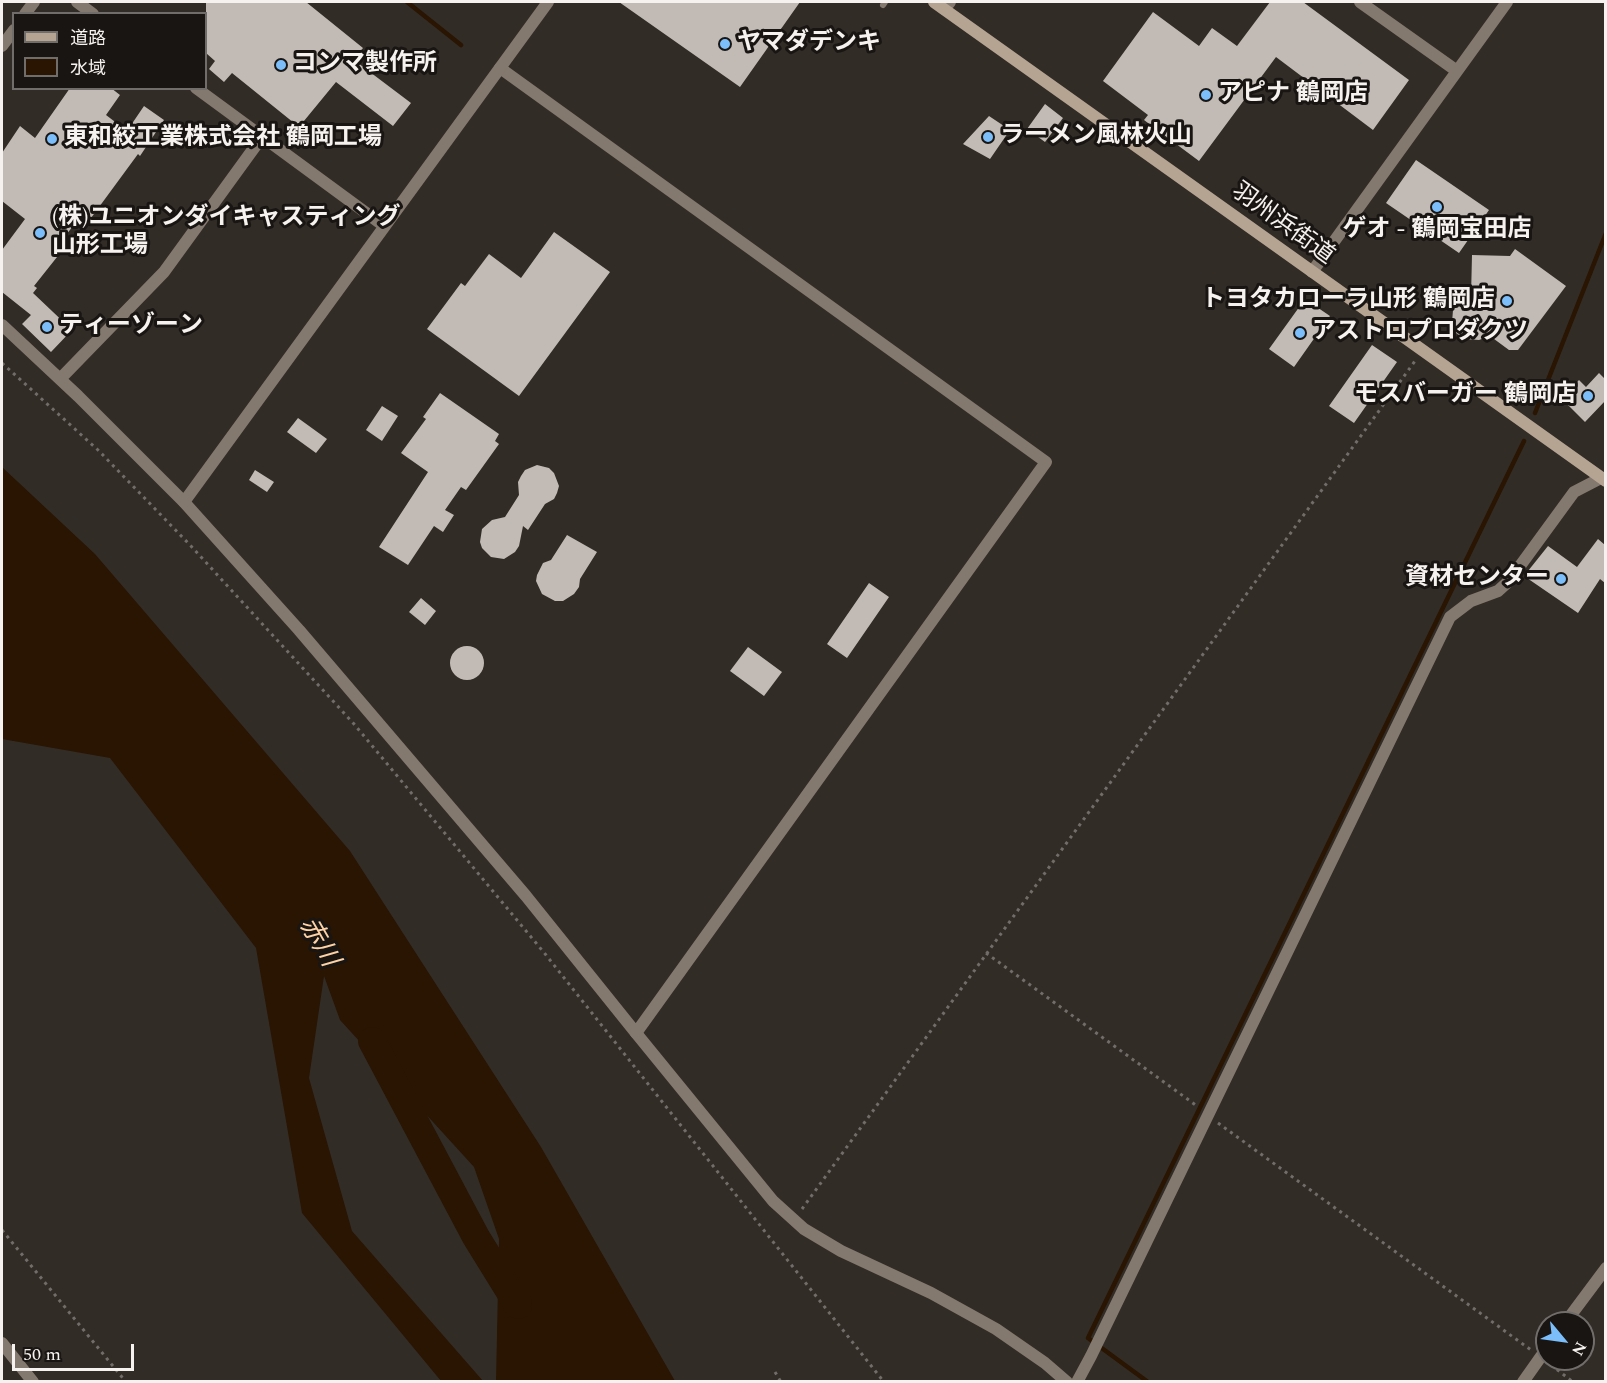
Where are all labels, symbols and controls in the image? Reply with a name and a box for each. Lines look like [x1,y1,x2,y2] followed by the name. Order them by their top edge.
[12,12,207,90] legend
[70,25,106,52] text: 道路
[737,30,881,58] place label: ヤマダデンキ
[718,37,732,51] marker: ヤマダデンキ
[293,51,437,79] place label: コンマ製作所
[70,55,106,82] text: 水域
[274,58,288,72] marker: コンマ製作所
[1218,81,1368,109] place label: アピナ 鶴岡店
[1199,88,1213,102] marker: アピナ 鶴岡店
[1000,123,1192,151] place label: ラーメン風林火山
[64,125,382,153] place label: 東和絞工業株式会社 鶴岡工場
[981,130,995,144] marker: ラーメン風林火山
[45,132,59,146] marker: 東和絞工業株式会社 鶴岡工場
[1225,178,1339,272] street label: 羽州浜街道
[1430,200,1444,214] marker: ゲオ - 鶴岡宝田店
[52,205,401,261] place label: (株)ユニオンダイキャスティング 山形工場
[1343,217,1531,245] place label: ゲオ - 鶴岡宝田店
[33,226,47,240] marker: (株)ユニオンダイキャスティング 山形工場
[1201,287,1495,315] place label: トヨタカローラ山形 鶴岡店
[1500,294,1514,308] marker: トヨタカローラ山形 鶴岡店
[59,313,203,341] place label: ティーゾーン
[1312,319,1528,347] place label: アストロプロダクツ
[40,320,54,334] marker: ティーゾーン
[1293,326,1307,340] marker: アストロプロダクツ
[1354,382,1576,410] place label: モスバーガー 鶴岡店
[1581,389,1595,403] marker: モスバーガー 鶴岡店
[1405,565,1549,593] place label: 資材センター
[1554,572,1568,586] marker: 資材センター
[290,913,344,973] water label: 赤川
[1535,1311,1595,1371] north arrow
[15,1332,136,1370] scale bar
[1565,1337,1593,1360] text: N
[23,1341,61,1368] text: 50 m

